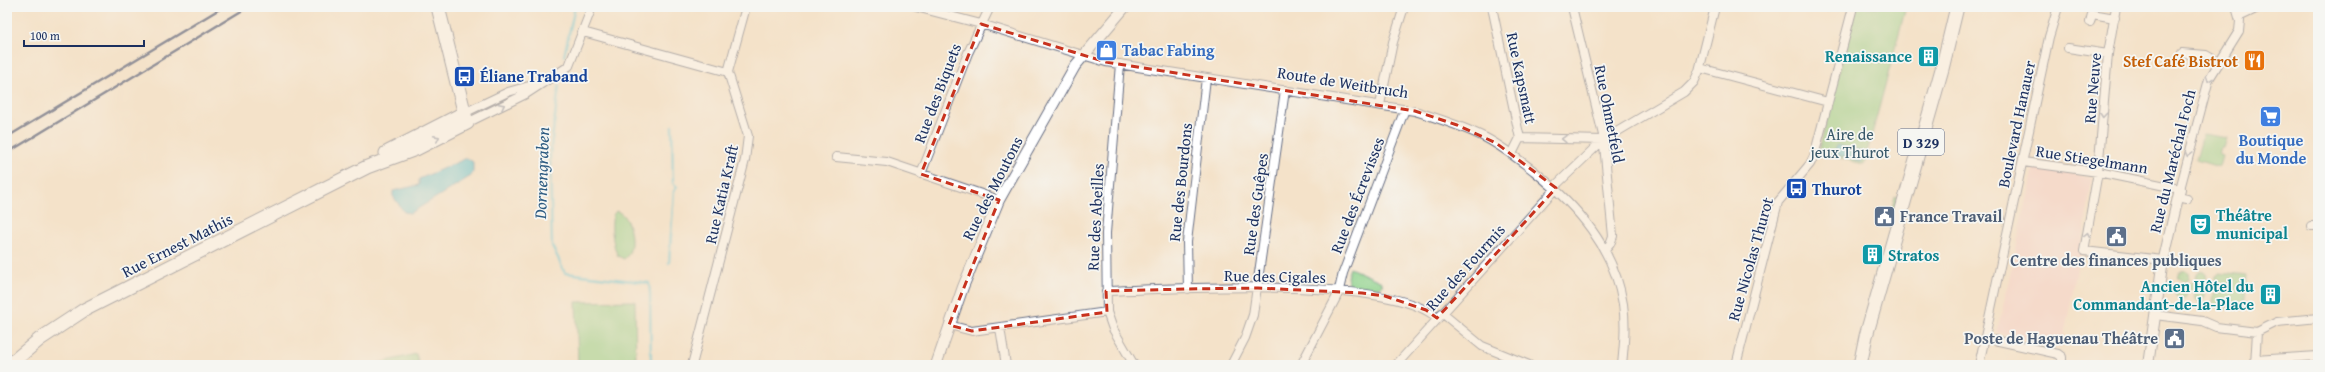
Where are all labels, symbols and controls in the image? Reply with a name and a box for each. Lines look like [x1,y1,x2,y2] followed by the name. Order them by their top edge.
[24,22,144,48] scale bar
[30,27,60,44] text: 100 m
[1501,30,1543,126] street label: Rue Kapsmatt
[1094,37,1120,63] shop icon: Tabac Fabing
[1122,38,1215,62] place label: Tabac Fabing
[907,40,967,146] street label: Rue des Biquets
[1915,43,1941,69] building icon: Renaissance
[1825,44,1912,68] place label: Renaissance
[2241,48,2267,74] restaurant icon: Stef Café Bistrot
[2123,49,2238,73] place label: Stef Café Bistrot
[2077,52,2107,124] street label: Rue Neuve
[1991,58,2041,190] street label: Boulevard Hanauer
[1276,60,1410,104] street label: Route de Weitbruch
[451,63,477,89] bus stop icon: Éliane Traband
[1589,63,1631,166] street label: Rue Ohmetfeld
[480,64,589,88] place label: Éliane Traband
[2206,76,2214,83] one-way arrow
[2143,87,2201,235] street label: Rue du Maréchal Foch
[498,103,506,111] one-way arrow
[2258,104,2284,130] supermarket icon: Boutique du Monde
[2099,112,2108,118] one-way arrow
[1162,121,1198,243] street label: Rue des Bourdons
[1809,122,1890,164] park label: Aire de jeux Thurot
[527,126,555,220] water label: Dornengraben
[2236,128,2306,170] place label: Boutique du Monde
[1898,129,1944,155] road number: D 329
[955,132,1029,244] street label: Rue des Moutons
[1324,133,1390,257] street label: Rue des Écrevisses
[433,135,440,143] one-way arrow
[1561,135,1567,143] one-way arrow
[2034,138,2150,180] street label: Rue Stiegelmann
[698,142,744,246] street label: Rue Katia Kraft
[1236,151,1274,257] street label: Rue des Guêpes
[2185,151,2193,158] one-way arrow
[1080,163,1110,271] street label: Rue des Abeilles
[1783,176,1809,202] bus stop icon: Thurot
[1812,177,1862,201] place label: Thurot
[1721,194,1779,324] street label: Rue Nicolas Thurot
[1871,203,1897,229] public building icon: France Travail
[2216,203,2288,245] place label: Théâtre municipal
[1900,204,2003,228] place label: France Travail
[117,207,237,283] street label: Rue Ernest Mathis
[2187,211,2213,237] theatre icon: Théâtre municipal
[1420,218,1510,316] street label: Rue des Fourmis
[2103,224,2129,250] public building icon: Centre des finances publiques
[2082,232,2091,238] one-way arrow
[1860,242,1886,268] building icon: Stratos
[1888,243,1939,267] place label: Stratos
[2010,248,2222,272] place label: Centre des finances publiques
[1224,263,1326,289] street label: Rue des Cigales
[2073,274,2255,316] place label: Ancien Hôtel du Commandant-de-la-Place
[2257,282,2283,308] building icon: Ancien Hôtel du Commandant-de-la-Place
[2161,325,2187,351] public building icon: Poste de Haguenau Théâtre
[1964,326,2158,350] place label: Poste de Haguenau Théâtre

